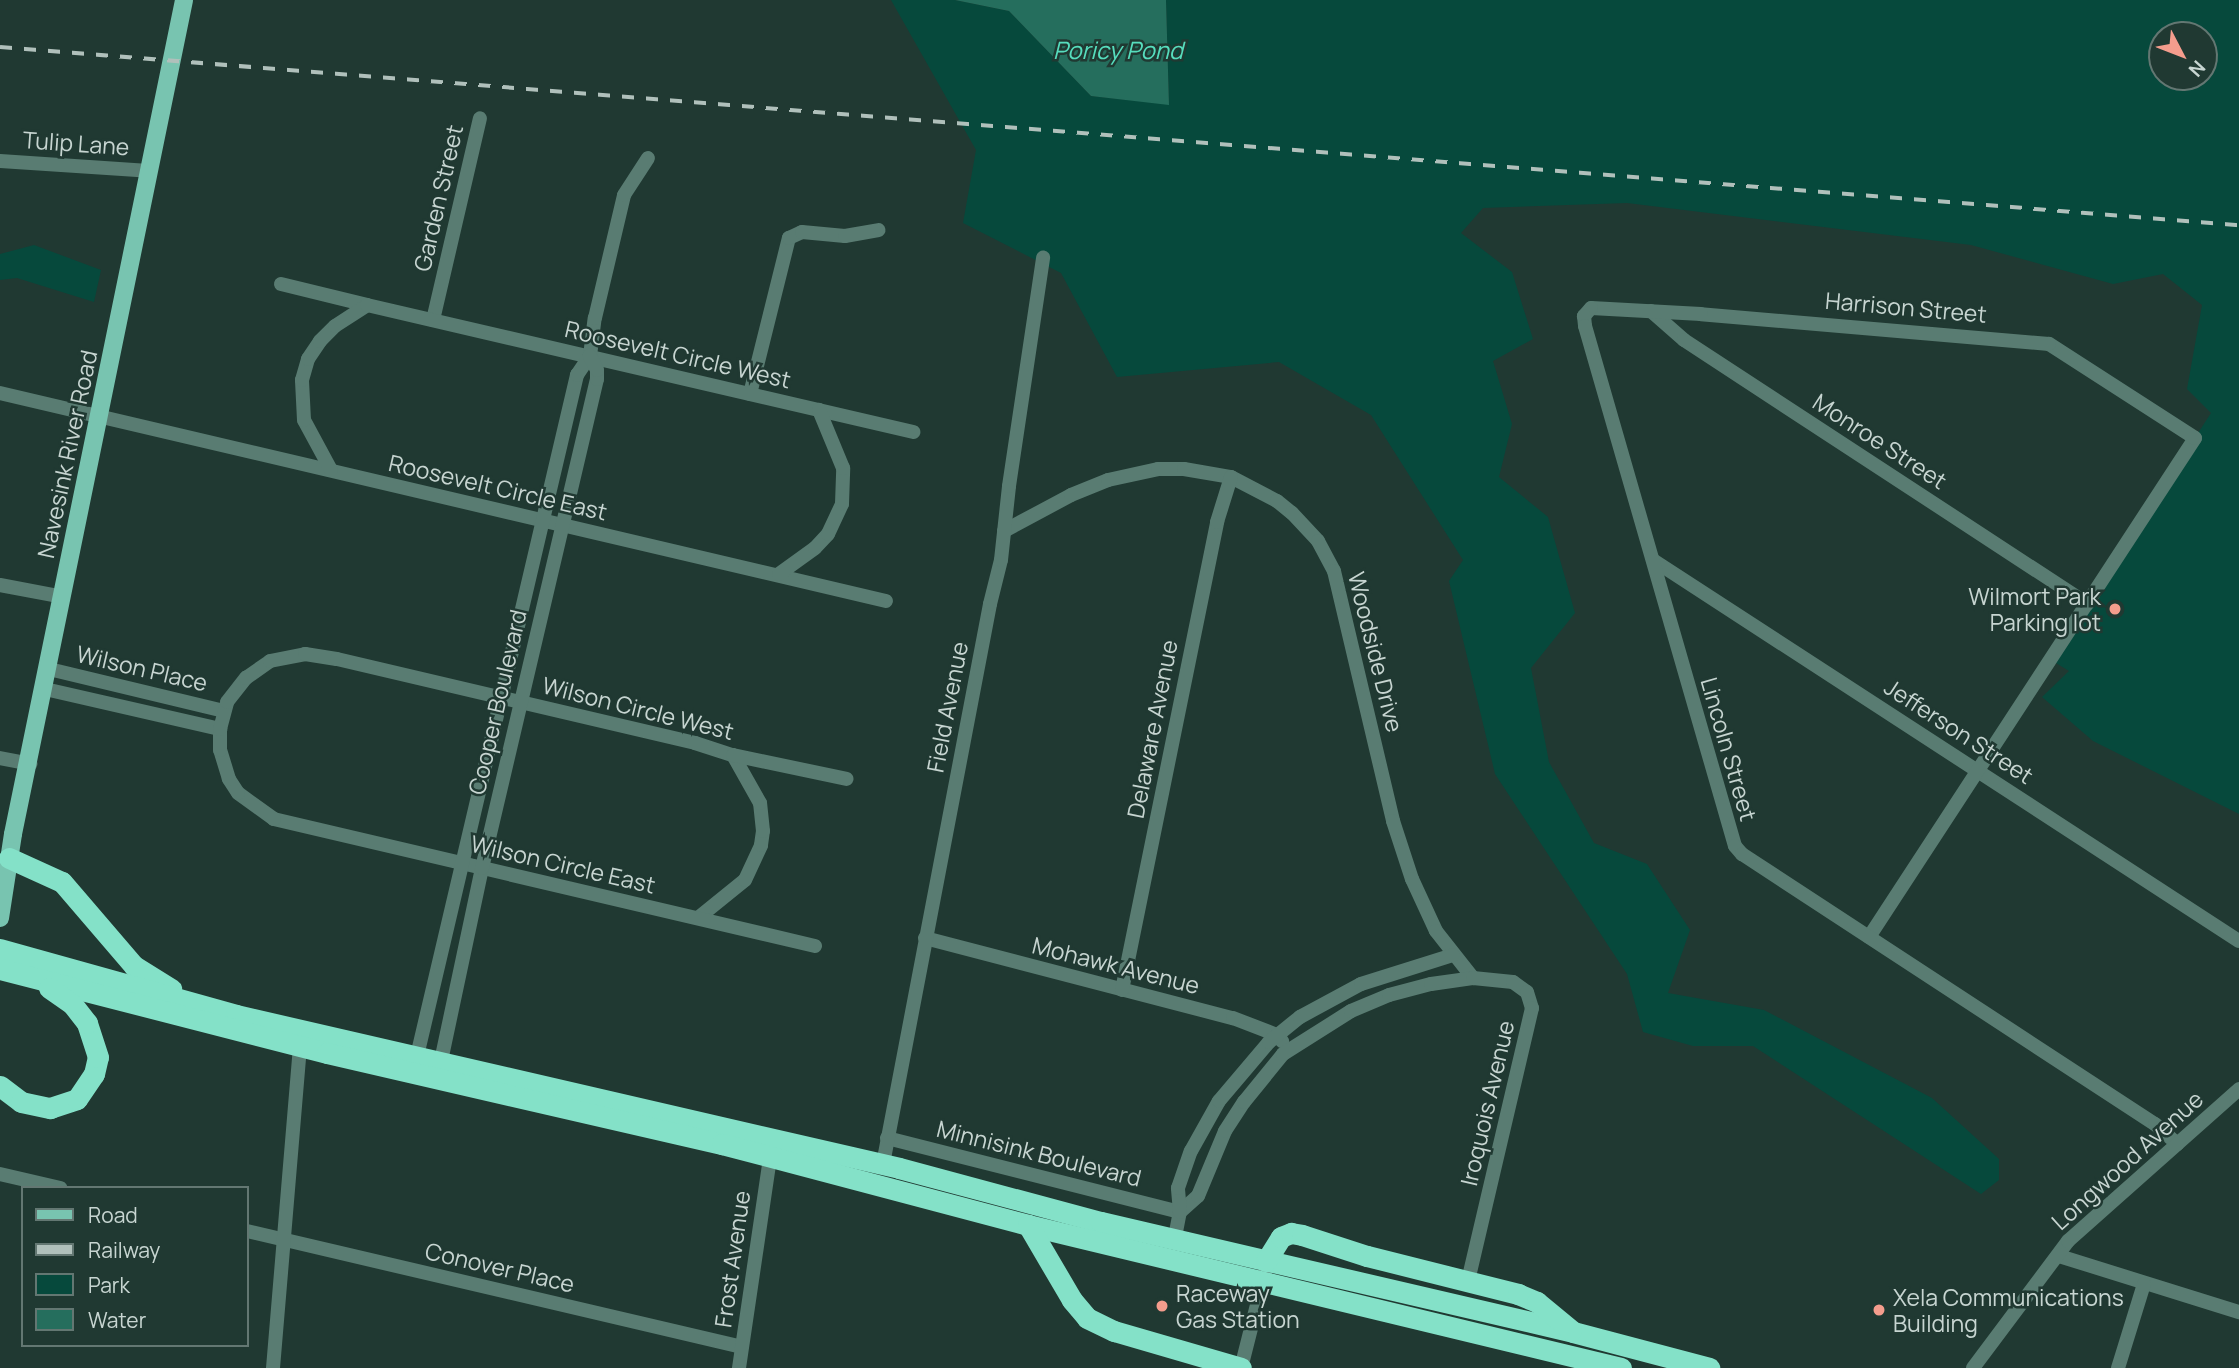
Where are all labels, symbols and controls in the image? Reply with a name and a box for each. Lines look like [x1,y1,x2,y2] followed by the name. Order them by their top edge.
[2148,21,2218,91] north arrow
[1053,36,1183,64] water label: Poricy Pond
[2183,55,2211,82] text: N
[408,122,468,274] street label: Garden Street
[22,126,130,160] street label: Tulip Lane
[1824,286,1988,328] street label: Harrison Street
[562,315,794,393] street label: Roosevelt Circle West
[31,348,103,560] street label: Navesink River Road
[1808,388,1952,494] street label: Monroe Street
[386,448,610,526] street label: Roosevelt Circle East
[1343,569,1409,735] street label: Woodside Drive
[1968,582,2101,636] place label: Wilmort Park Parking lot
[2107,601,2123,617] marker: Wilmort Park Parking lot
[462,607,532,797] street label: Cooper Boulevard
[1121,637,1183,821] street label: Delaware Avenue
[921,639,973,775] street label: Field Avenue
[74,640,210,696] street label: Wilson Place
[539,671,737,745] street label: Wilson Circle West
[1880,673,2038,789] street label: Jefferson Street
[1695,674,1763,824] street label: Lincoln Street
[468,829,658,899] street label: Wilson Circle East
[1030,931,1202,999] street label: Mohawk Avenue
[1455,1018,1519,1188] street label: Iroquois Avenue
[2046,1085,2208,1235] street label: Longwood Avenue
[934,1114,1144,1192] street label: Minnisink Boulevard
[21,1186,248,1347] legend
[709,1189,755,1329] street label: Frost Avenue
[88,1201,138,1229] text: Road
[88,1236,160,1264] text: Railway
[423,1236,577,1298] street label: Conover Place
[88,1271,130,1299] text: Park
[1176,1279,1300,1333] place label: Raceway Gas Station
[1893,1283,2124,1337] place label: Xela Communications Building
[1154,1298,1170,1314] marker: Raceway Gas Station
[1871,1302,1887,1318] marker: Xela Communications Building
[88,1306,146,1334] text: Water

